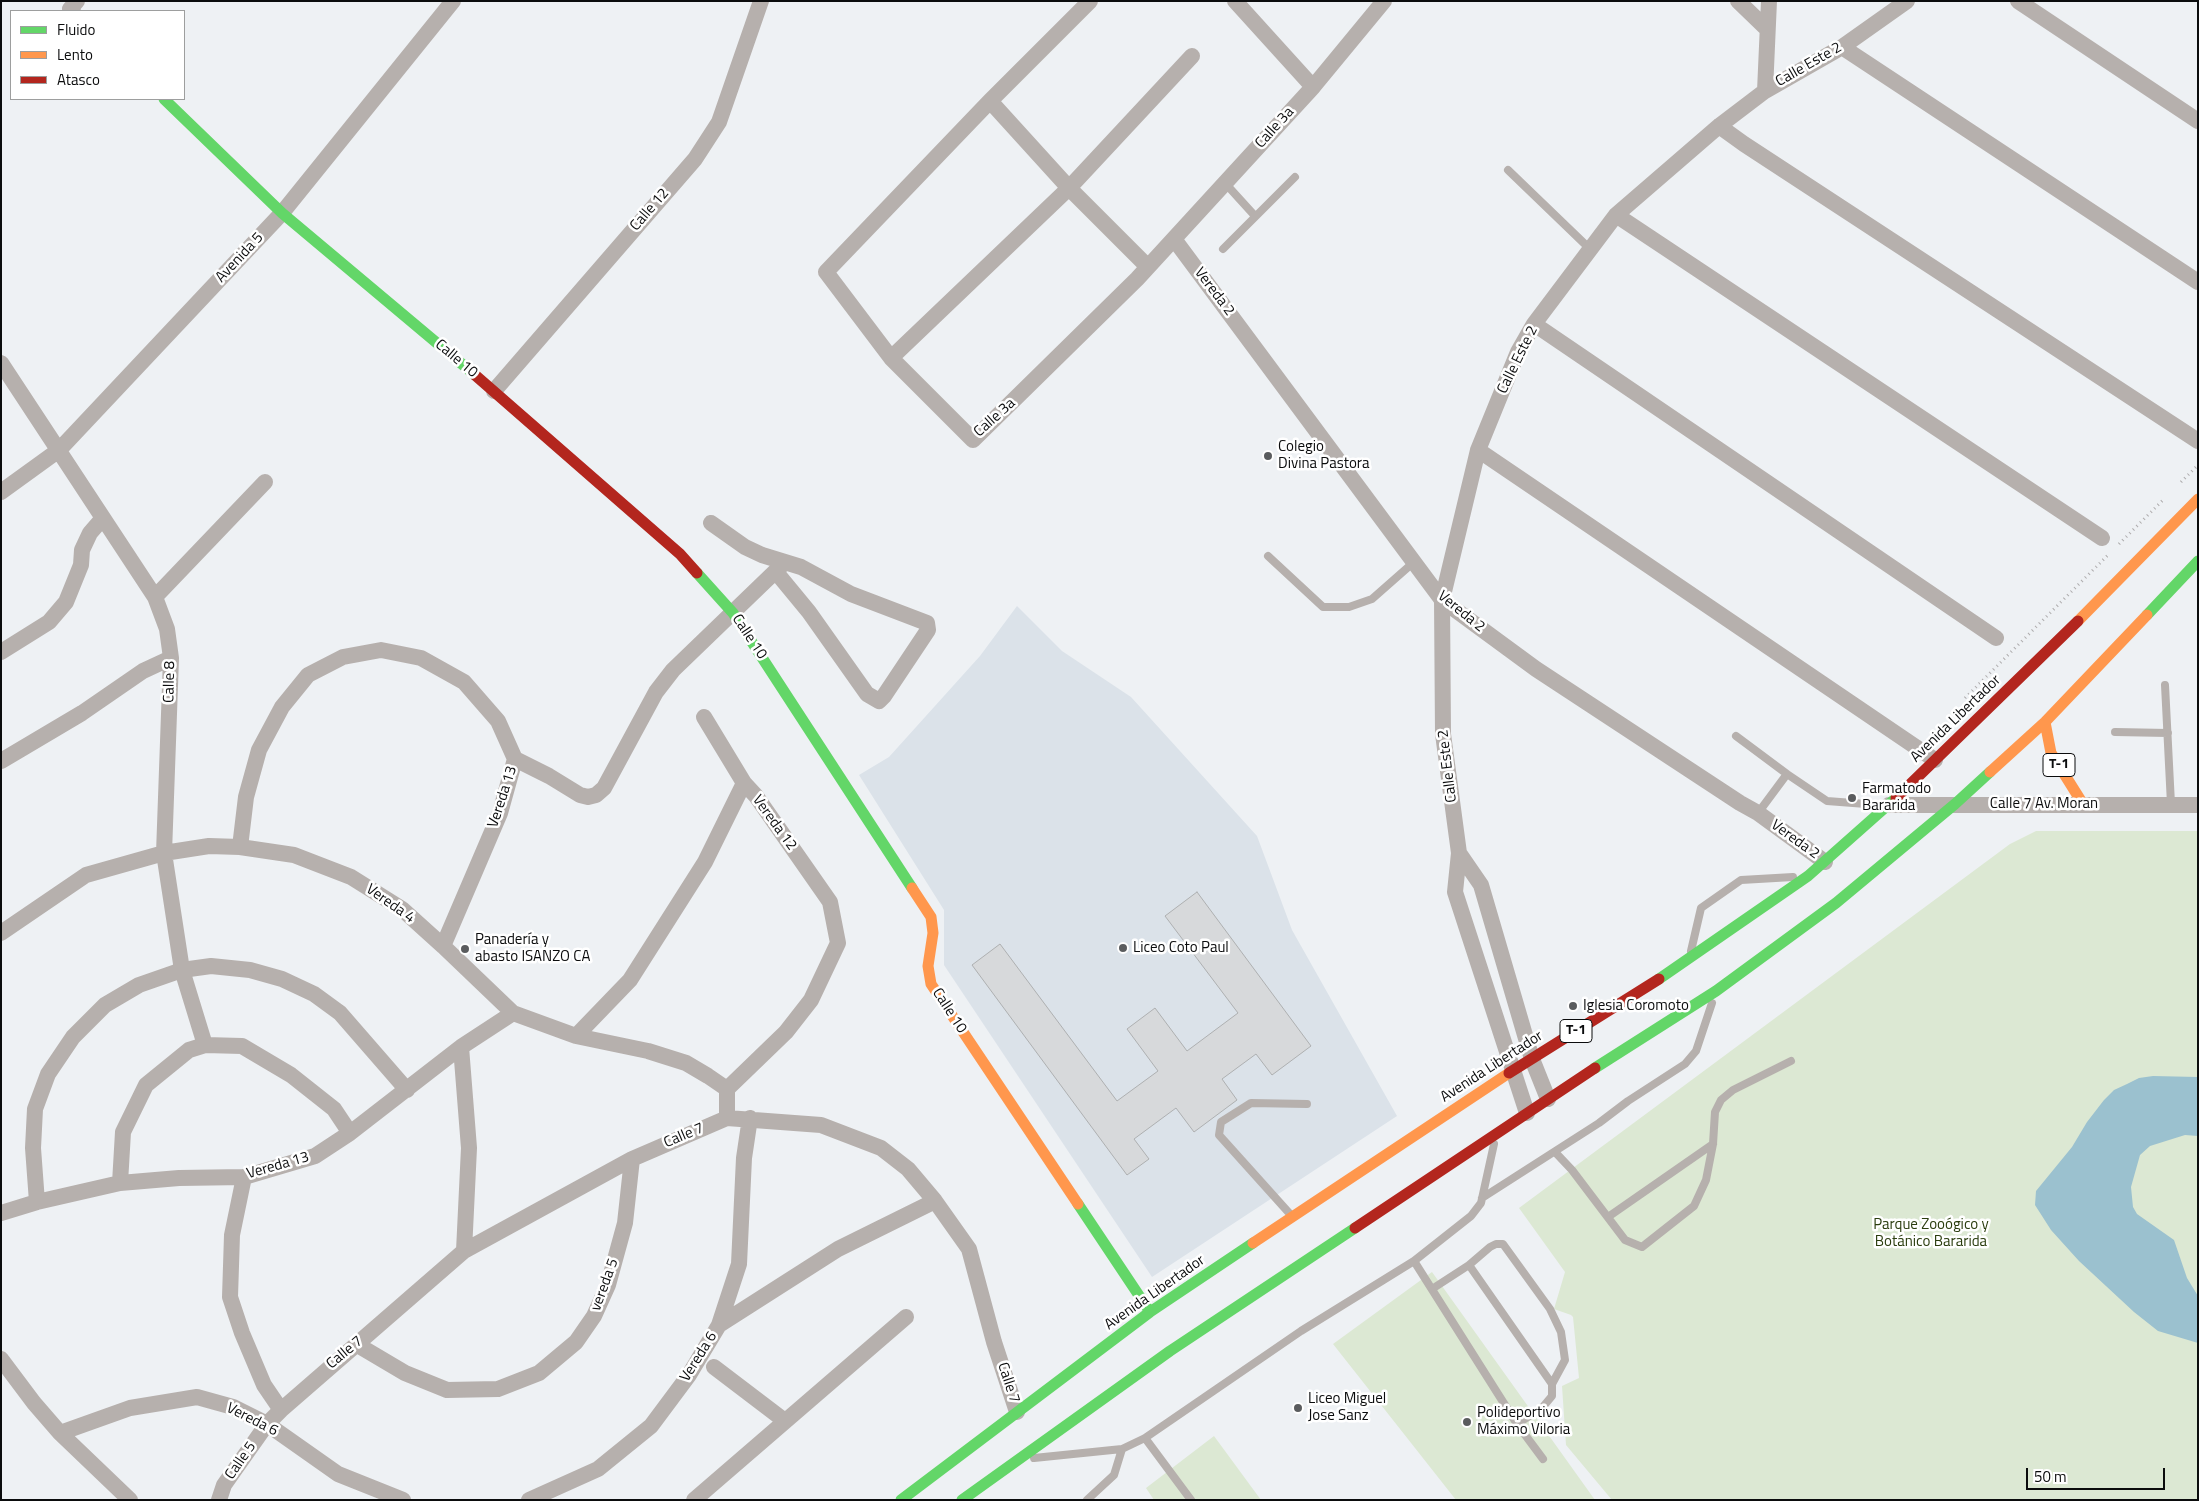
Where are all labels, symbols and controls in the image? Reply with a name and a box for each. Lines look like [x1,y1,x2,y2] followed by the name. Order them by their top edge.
[10,10,185,100] legend
[57,18,95,41] text: Fluido
[1773,39,1845,91] street label: Calle Este 2
[57,43,93,66] text: Lento
[57,68,100,91] text: Atasco
[1252,104,1298,152] street label: Calle 3a
[627,185,673,235] street label: Calle 12
[212,229,268,287] street label: Avenida 5
[1190,264,1238,320] street label: Vereda 2
[1494,323,1542,397] street label: Calle Este 2
[431,336,481,382] street label: Calle 10
[971,395,1019,441] street label: Calle 3a
[1278,438,1370,473] place label: Colegio Divina Pastora
[1262,450,1274,462] marker: Colegio Divina Pastora
[1434,588,1488,636] street label: Vereda 2
[727,611,771,663] street label: Calle 10
[161,661,179,703] street label: Calle 8
[1907,671,2005,767] street label: Avenida Libertador
[1435,729,1461,803] street label: Calle Este 2
[2043,754,2075,776] road number: T-1
[485,764,521,830] street label: Vereda 13
[1862,780,1931,815] place label: Farmatodo Bararida
[748,792,800,854] street label: Vereda 12
[1846,792,1858,804] marker: Farmatodo Bararida
[1990,795,2098,813] street label: Calle 7 Av. Moran
[1767,816,1823,864] street label: Vereda 2
[362,881,418,927] street label: Vereda 4
[475,931,590,966] place label: Panadería y abasto ISANZO CA
[1133,939,1229,957] place label: Liceo Coto Paul
[1117,942,1129,954] marker: Liceo Coto Paul
[459,943,471,955] marker: Panadería y abasto ISANZO CA
[928,985,970,1037] street label: Calle 10
[1583,997,1689,1015] place label: Iglesia Coromoto
[1567,1000,1579,1012] marker: Iglesia Coromoto
[1560,1019,1592,1042] road number: T-1
[1437,1027,1547,1107] street label: Avenida Libertador
[661,1120,707,1152] street label: Calle 7
[245,1149,311,1183] street label: Vereda 13
[1873,1216,1989,1251] park label: Parque Zooógico y Botánico Bararida
[1101,1252,1209,1334] street label: Avenida Libertador
[587,1256,623,1314] street label: vereda 5
[677,1329,721,1385] street label: Vereda 6
[323,1333,367,1373] street label: Calle 7
[993,1360,1023,1406] street label: Calle 7
[1308,1390,1386,1425] place label: Liceo Miguel Jose Sanz
[223,1399,281,1441] street label: Vereda 6
[1292,1402,1304,1414] marker: Liceo Miguel Jose Sanz
[1477,1404,1570,1439] place label: Polideportivo Máximo Viloria
[1461,1416,1473,1428] marker: Polideportivo Máximo Viloria
[222,1439,260,1483] street label: Calle 5
[2029,1458,2168,1490] scale bar
[2034,1465,2067,1488] text: 50 m

